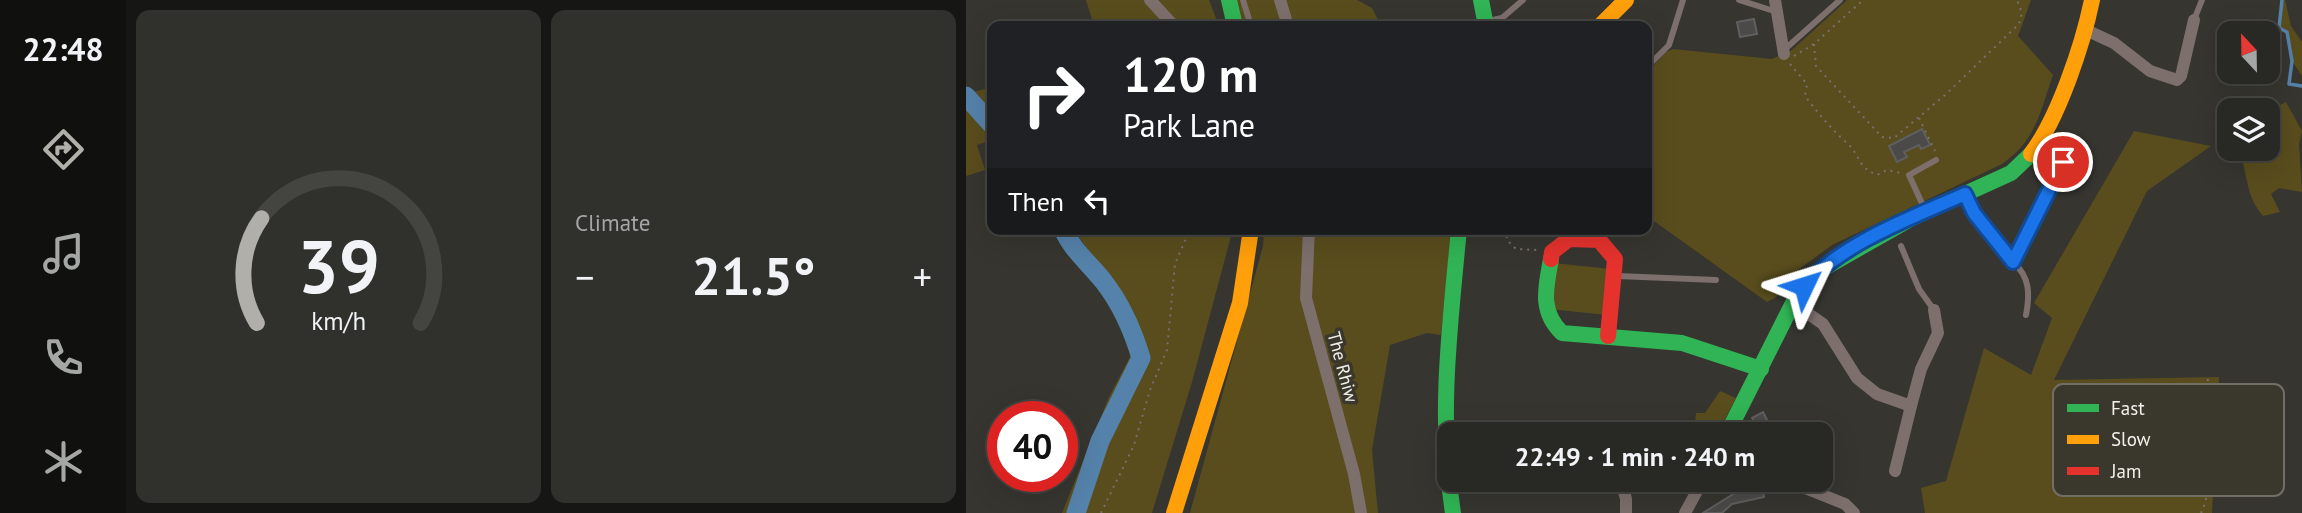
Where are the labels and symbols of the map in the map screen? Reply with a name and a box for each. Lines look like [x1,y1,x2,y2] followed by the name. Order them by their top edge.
[2217,21,2280,84] north arrow
[2033,132,2093,192] pin
[1767,249,1841,323] position arrow
[1323,329,1364,406] street label: The Rhiw
[2053,384,2284,496] legend
[2111,396,2145,420] text: Fast
[987,401,1078,492] speed limit sign: 40
[2111,427,2151,451] text: Slow
[2110,459,2141,483] text: Jam

